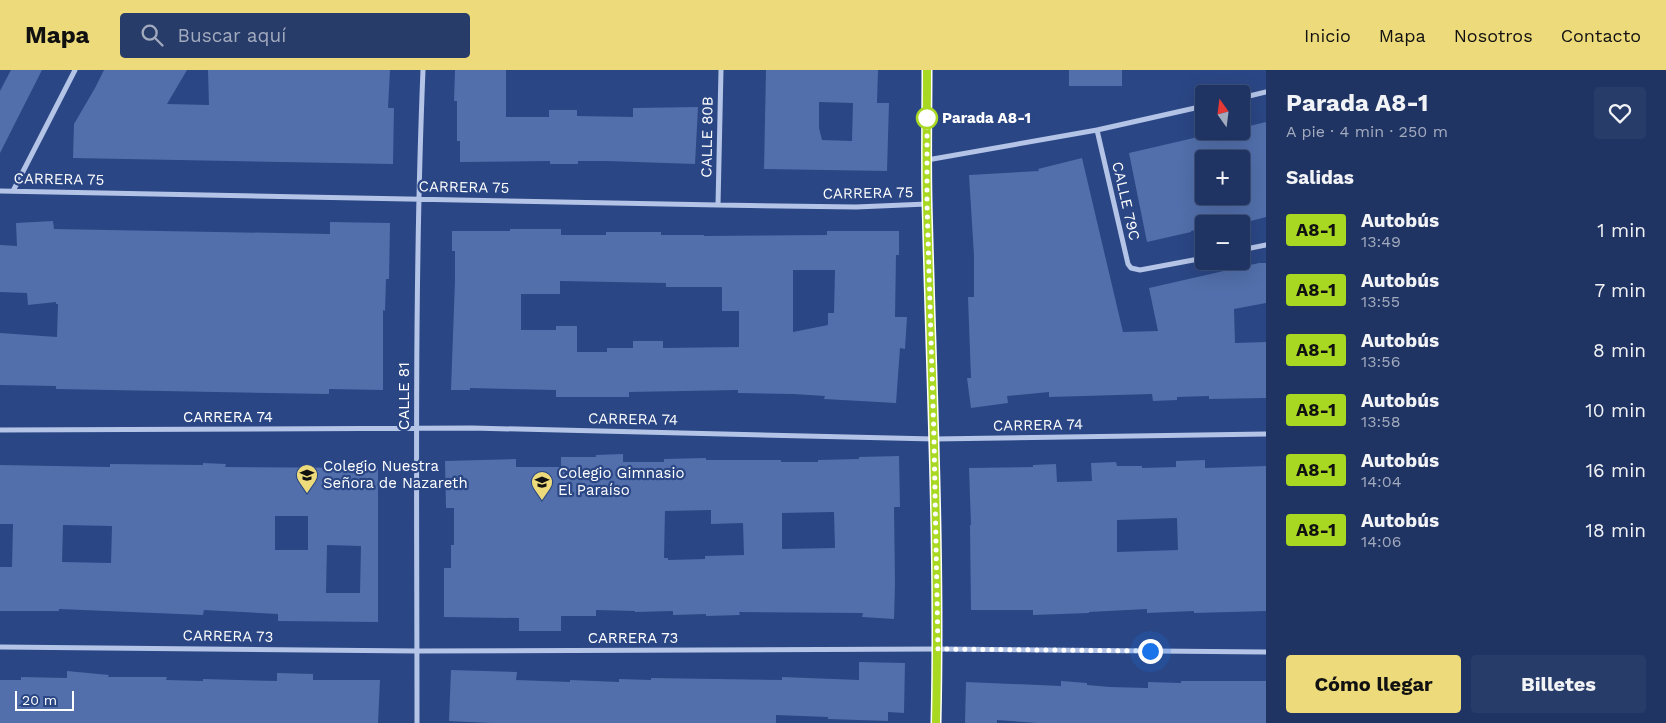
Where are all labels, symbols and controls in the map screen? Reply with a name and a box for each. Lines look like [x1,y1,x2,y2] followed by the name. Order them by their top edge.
[120,13,470,58] search box
[25,21,90,49] text: Mapa
[138,21,166,49] icon: search
[178,24,286,47] text: Buscar aquí
[1304,25,1351,46] text: Inicio
[1379,25,1426,46] text: Mapa
[1454,25,1533,46] text: Nosotros
[1561,25,1641,46] text: Contacto
[1195,85,1250,140] north arrow
[1195,85,1250,270] map controls
[1594,87,1646,139] button: heart
[1286,89,1428,117] text: Parada A8-1
[697,96,717,178] street label: CALLE 80B
[916,107,938,129] marker: Parada A8-1
[942,109,1031,127] place label: Parada A8-1
[1286,122,1448,141] text: A pie · 4 min · 250 m
[1195,150,1250,205] button: +
[1108,160,1144,242] street label: CALLE 79C
[1286,166,1354,189] text: Salidas
[14,169,104,189] street label: CARRERA 75
[419,177,509,197] street label: CARRERA 75
[823,183,913,203] street label: CARRERA 75
[1361,209,1439,232] text: Autobús
[1195,215,1250,270] button: −
[1296,219,1336,240] text: A8-1
[1597,219,1646,242] text: 1 min
[1361,232,1401,251] text: 13:49
[1361,269,1439,292] text: Autobús
[1296,279,1336,300] text: A8-1
[1595,279,1646,302] text: 7 min
[1361,292,1400,311] text: 13:55
[1361,329,1439,352] text: Autobús
[1296,339,1336,360] text: A8-1
[1593,339,1646,362] text: 8 min
[1361,352,1400,371] text: 13:56
[395,362,413,430] street label: CALLE 81
[1361,389,1439,412] text: Autobús
[1296,399,1336,420] text: A8-1
[1585,399,1646,422] text: 10 min
[183,408,273,426] street label: CARRERA 74
[588,409,678,429] street label: CARRERA 74
[1361,412,1401,431] text: 13:58
[993,415,1083,435] street label: CARRERA 74
[1361,449,1439,472] text: Autobús
[323,457,468,492] place label: Colegio Nuestra Señora de Nazareth
[1296,459,1336,480] text: A8-1
[1586,459,1646,482] text: 16 min
[295,463,319,494] school or university icon: Colegio Nuestra Señora de Nazareth
[558,464,684,499] place label: Colegio Gimnasio El Paraíso
[530,470,554,501] school or university icon: Colegio Gimnasio El Paraíso
[1361,472,1402,491] text: 14:04
[1361,509,1439,532] text: Autobús
[1296,519,1336,540] text: A8-1
[1585,519,1646,542] text: 18 min
[1361,532,1401,551] text: 14:06
[183,626,273,646] street label: CARRERA 73
[588,629,678,647] street label: CARRERA 73
[1138,639,1163,664] your location
[1286,655,1461,713] button: Cómo llegar
[1471,655,1646,713] button: Billetes
[15,688,74,711] scale bar
[22,692,57,708] text: 20 m

